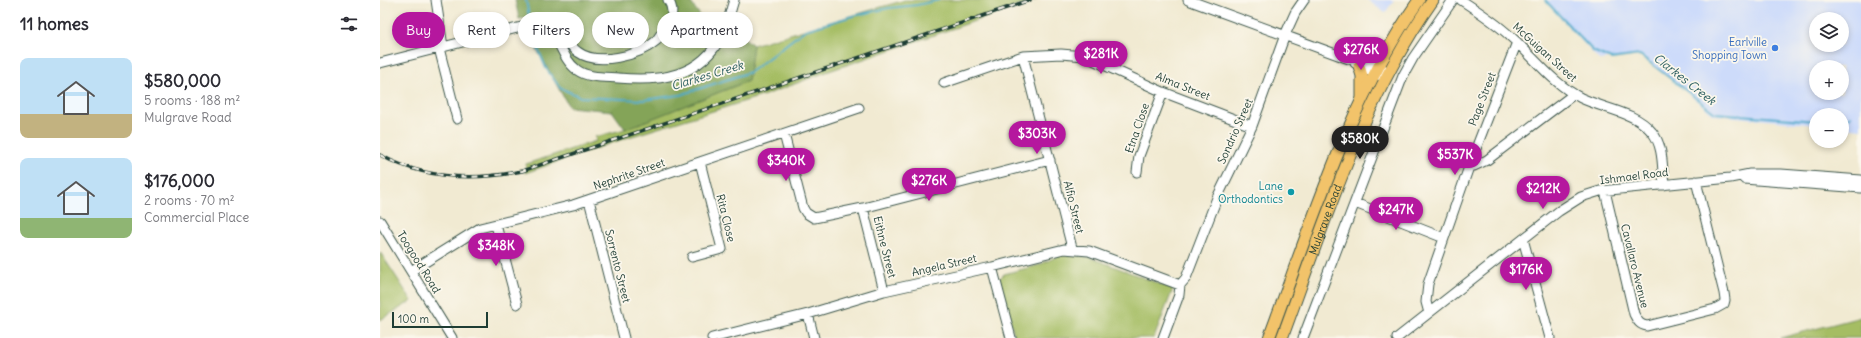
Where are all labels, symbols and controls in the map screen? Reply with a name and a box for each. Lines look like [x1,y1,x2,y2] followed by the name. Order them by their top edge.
[392,12,445,48] chip: Buy
[453,12,510,48] chip: Rent
[518,12,584,48] chip: Filters
[592,12,649,48] chip: New
[657,12,753,48] chip: Apartment
[1809,12,1849,148] map controls
[1809,12,1849,52] button: layers
[20,13,89,35] text: 11 homes
[338,13,360,35] icon: filters
[1510,19,1580,85] street label: McGuigan Street
[1692,35,1767,62] place label: Earlville Shopping Town
[1333,37,1389,71] pin: $276K
[1073,41,1129,75] pin: $281K
[1343,41,1379,58] text: $276K
[1770,43,1780,53] marker: Earlville Shopping Town
[1083,45,1119,62] text: $281K
[1651,50,1720,108] water label: Clarkes Creek
[669,57,746,93] water label: Clarkes Creek
[1809,60,1849,100] button: +
[1154,69,1213,103] street label: Alma Street
[144,70,221,92] text: $580,000
[1465,70,1499,128] street label: Page Street
[52,74,100,122] icon: home
[144,92,240,109] text: 5 rooms · 188 m²
[1214,96,1256,166] street label: Sondrio Street
[1122,101,1152,155] street label: Etna Close
[1809,108,1849,148] button: −
[144,109,232,126] text: Mulgrave Road
[1009,121,1065,155] pin: $303K
[1018,125,1056,142] text: $303K
[1332,126,1388,160] pin: $580K
[1341,130,1379,147] text: $580K
[1427,142,1483,176] pin: $537K
[1437,146,1473,163] text: $537K
[758,148,814,182] pin: $340K
[767,152,805,169] text: $340K
[591,155,667,193] street label: Nephrite Street
[1599,165,1670,187] street label: Ishmael Road
[901,168,957,202] pin: $276K
[144,170,215,192] text: $176,000
[911,172,947,189] text: $276K
[52,174,100,222] icon: home
[1515,176,1571,210] pin: $212K
[1061,179,1087,235] street label: Alfio Street
[1218,179,1283,206] place label: Lane Orthodontics
[1526,180,1560,197] text: $212K
[1306,182,1345,257] street label: Mulgrave Road
[1286,187,1296,197] marker: Lane Orthodontics
[144,192,235,209] text: 2 rooms · 70 m²
[713,193,739,243] street label: Rita Close
[1368,197,1424,231] pin: $247K
[1378,201,1414,218] text: $247K
[144,209,249,226] text: Commercial Place
[871,215,900,280] street label: Eithne Street
[1618,222,1652,310] street label: Cavallaro Avenue
[394,228,444,296] street label: Toogood Road
[602,228,634,304] street label: Sorrento Street
[468,233,524,267] pin: $348K
[477,237,515,254] text: $348K
[910,251,978,279] street label: Angela Street
[1498,257,1554,291] pin: $176K
[1509,261,1543,278] text: $176K
[392,310,488,329] scale bar
[398,312,429,326] text: 100 m

